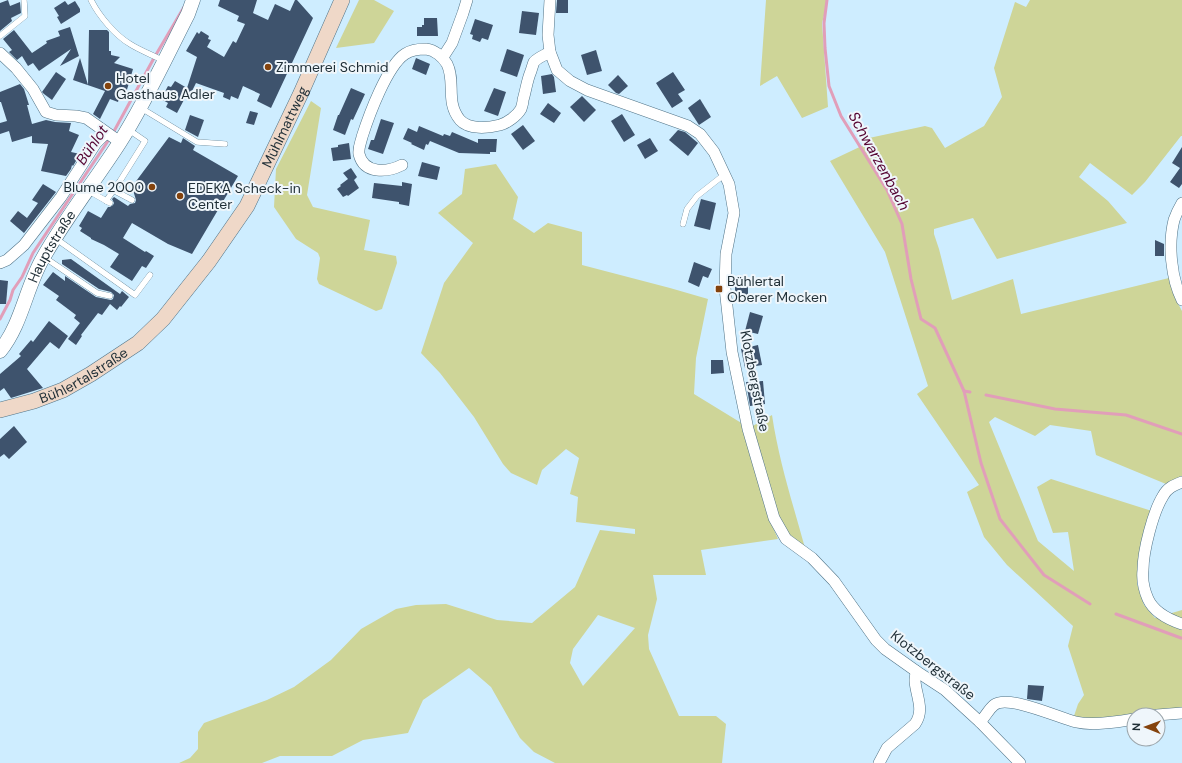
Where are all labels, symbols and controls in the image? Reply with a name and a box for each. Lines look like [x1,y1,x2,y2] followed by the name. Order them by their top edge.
[276,58,389,76] place label: Zimmerei Schmid
[263,62,273,72] marker: Zimmerei Schmid
[116,69,215,103] place label: Hotel Gasthaus Adler
[103,81,113,91] marker: Hotel Gasthaus Adler
[258,83,312,170] street label: Mühlmattweg
[844,108,915,214] water label: Schwarzenbach
[71,121,113,169] water label: Bühlot
[64,178,144,196] place label: Blume 2000
[188,179,301,213] place label: EDEKA Scheck-in Center
[147,182,157,192] marker: Blume 2000
[175,191,185,201] marker: EDEKA Scheck-in Center
[23,207,80,285] street label: Hauptstraße
[727,272,827,306] place label: Bühlertal Oberer Mocken
[714,284,724,294] marker: Bühlertal Oberer Mocken
[736,329,774,433] street label: Klotzbergstraße
[37,343,131,407] street label: Bühlertalstraße
[887,626,979,704] street label: Klotzbergstraße
[1126,707,1166,747] north arrow
[1129,723,1143,731] text: N

